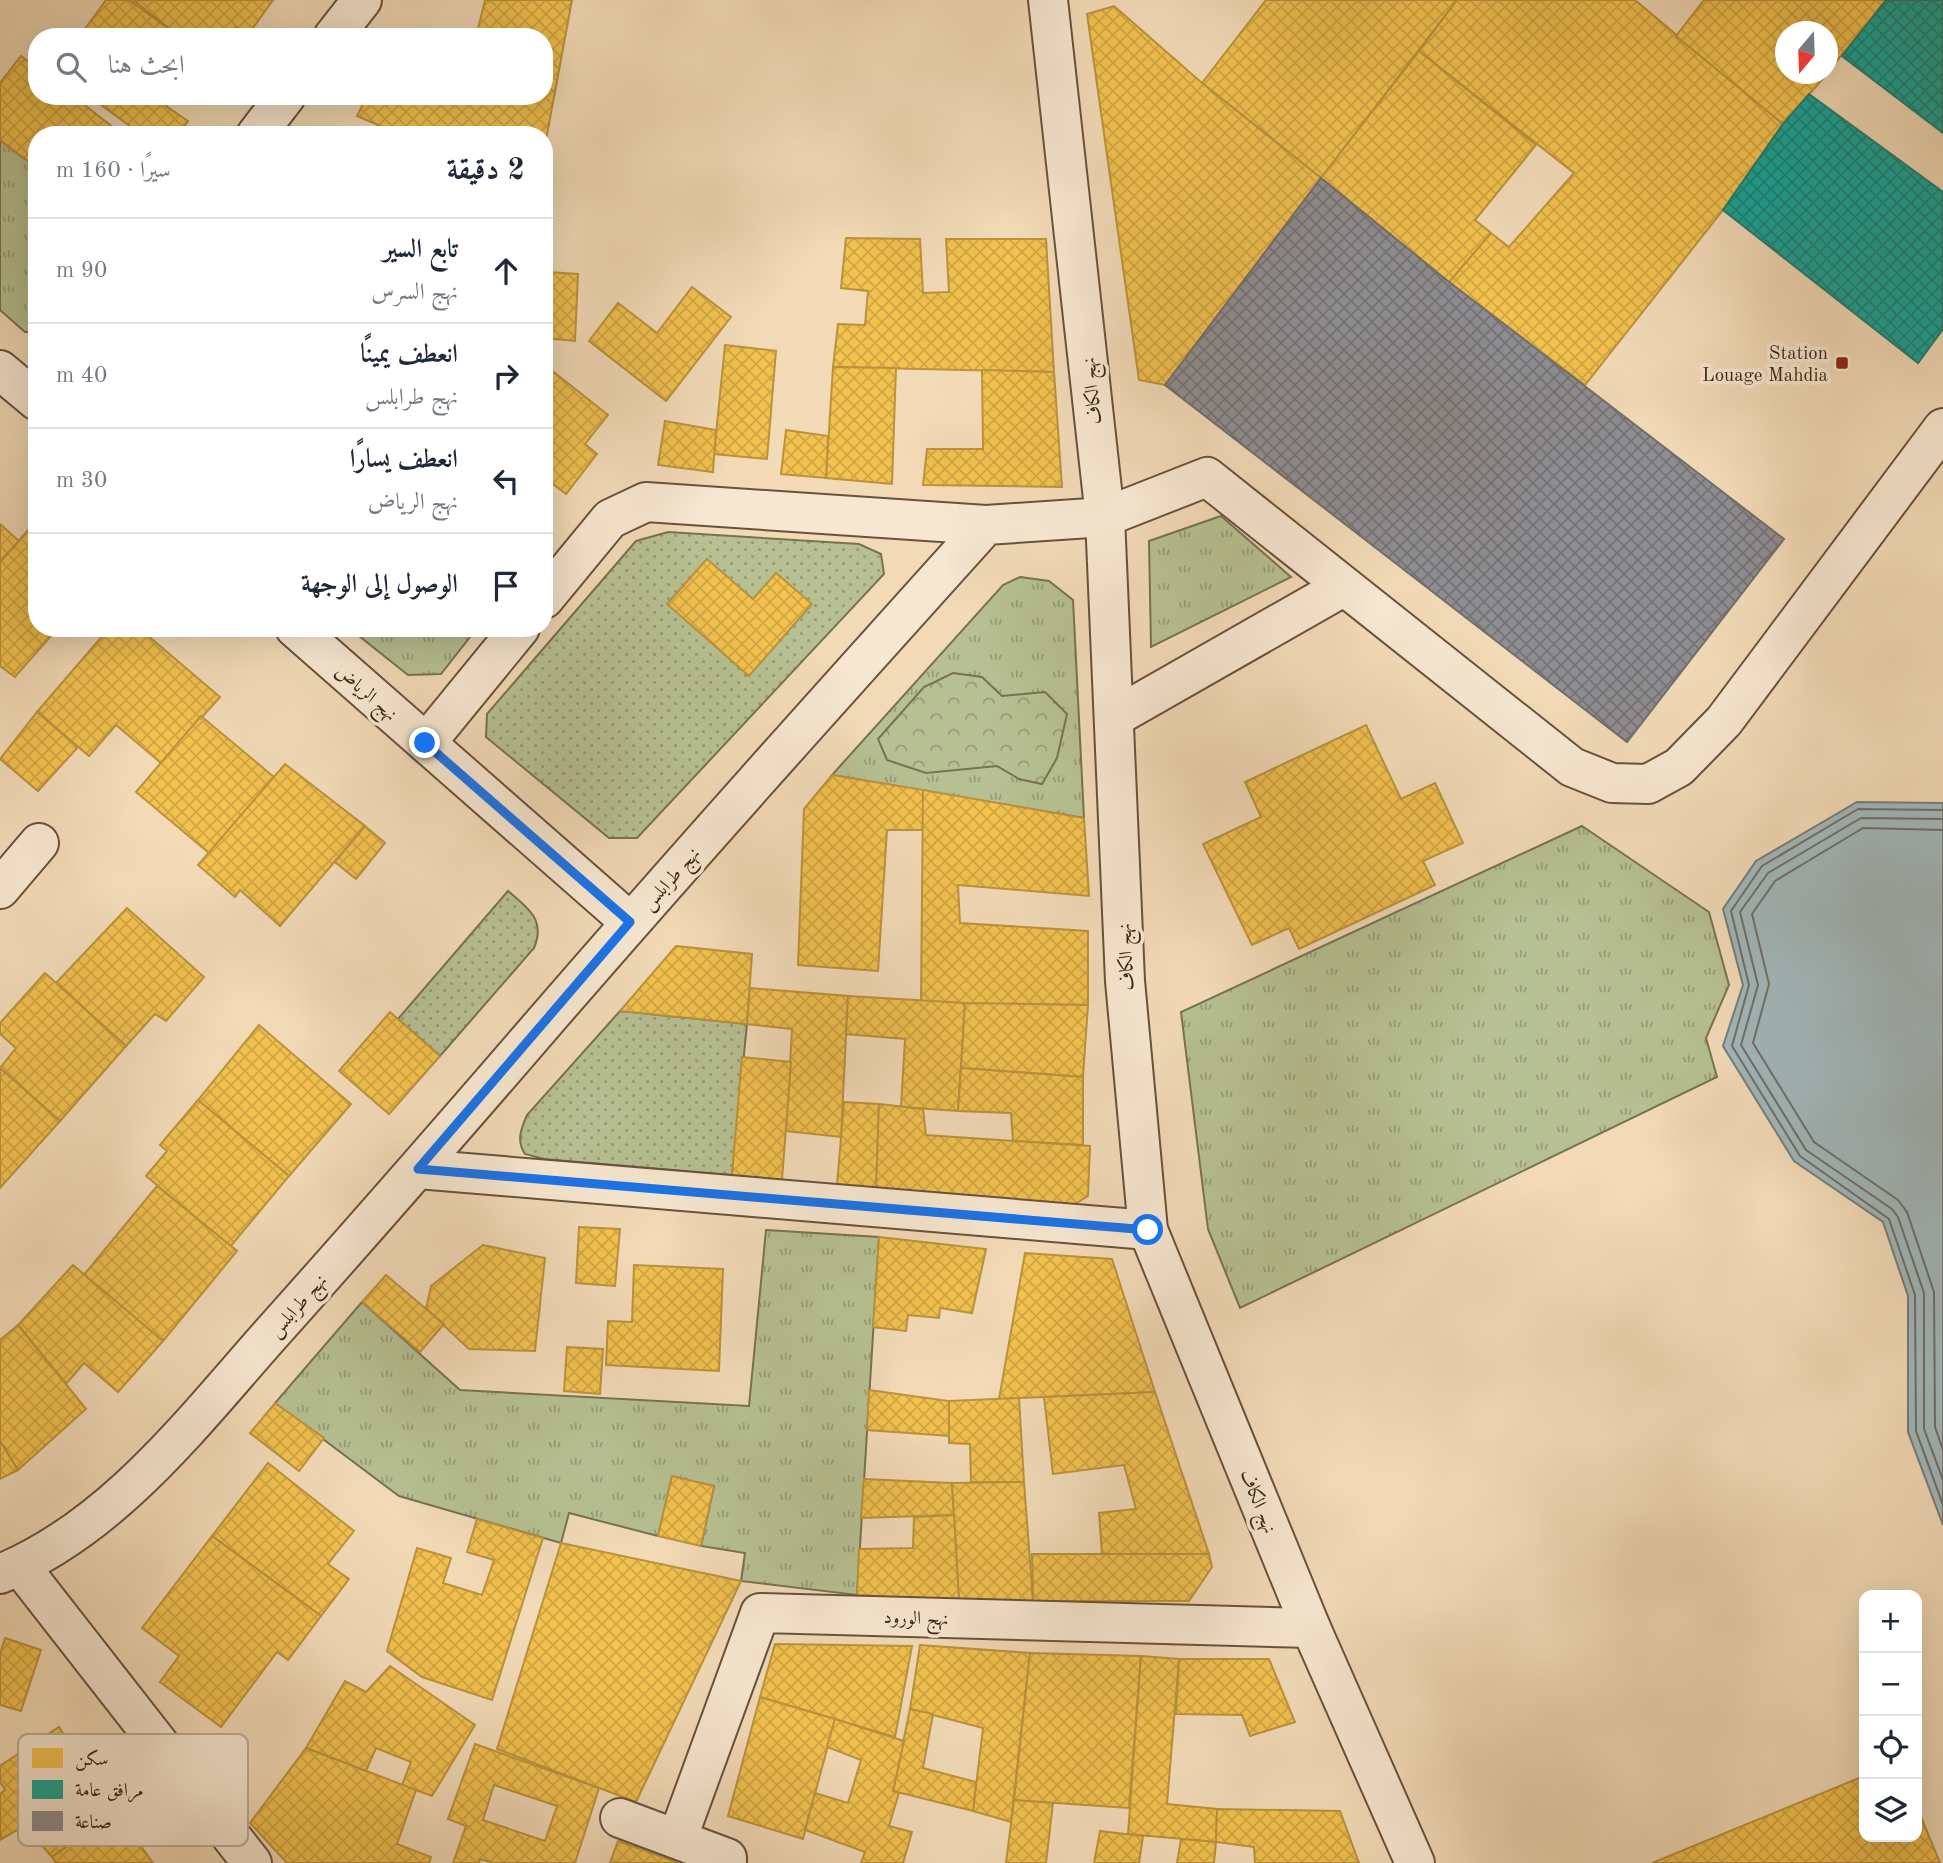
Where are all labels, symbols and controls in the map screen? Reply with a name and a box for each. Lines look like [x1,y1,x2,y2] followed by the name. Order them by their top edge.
[1775,21,1838,84] north arrow
[28,28,553,105] search box
[52,48,90,86] icon: search
[108,53,185,79] text: ابحث هنا
[447,156,525,186] text: 2 دقيقة
[56,159,171,182] text: سيرًا · 160 m
[383,237,458,263] text: تابع السير
[487,252,525,290] icon: ahead
[56,259,107,282] text: 90 m
[371,281,458,304] text: نهج السرس
[360,342,458,368] text: انعطف يمينًا
[1702,345,1829,386] place label: Station Louage Mahdia
[1834,355,1850,371] marker: Station Louage Mahdia
[1079,356,1112,425] street label: نهج الكاف
[487,357,525,395] icon: right
[56,364,107,387] text: 40 m
[365,386,458,409] text: نهج طرابلس
[350,447,458,473] text: انعطف يسارًا
[487,462,525,500] icon: left
[56,469,107,492] text: 30 m
[368,491,458,514] text: نهج الرياض
[487,567,525,605] icon: arrive
[301,572,458,598] text: الوصول إلى الوجهة
[327,661,401,730] street label: نهج الرياض
[409,727,440,758] route end
[639,845,709,919] street label: نهج طرابلس
[1114,922,1145,991] street label: نهج الكاف
[1132,1214,1163,1245] route start
[266,1272,336,1346] street label: نهج طرابلس
[1230,1466,1280,1539] street label: نهج الكاف
[1859,1590,1922,1842] map controls
[1859,1590,1922,1653] button: +
[883,1609,949,1636] street label: نهج الورود
[1859,1653,1922,1716] button: −
[1859,1716,1922,1779] button: locate
[18,1734,248,1846] legend
[75,1749,109,1772] text: سكن
[1859,1779,1922,1842] button: layers
[75,1782,144,1803] text: مرافق عامة
[75,1814,112,1833] text: صناعة

